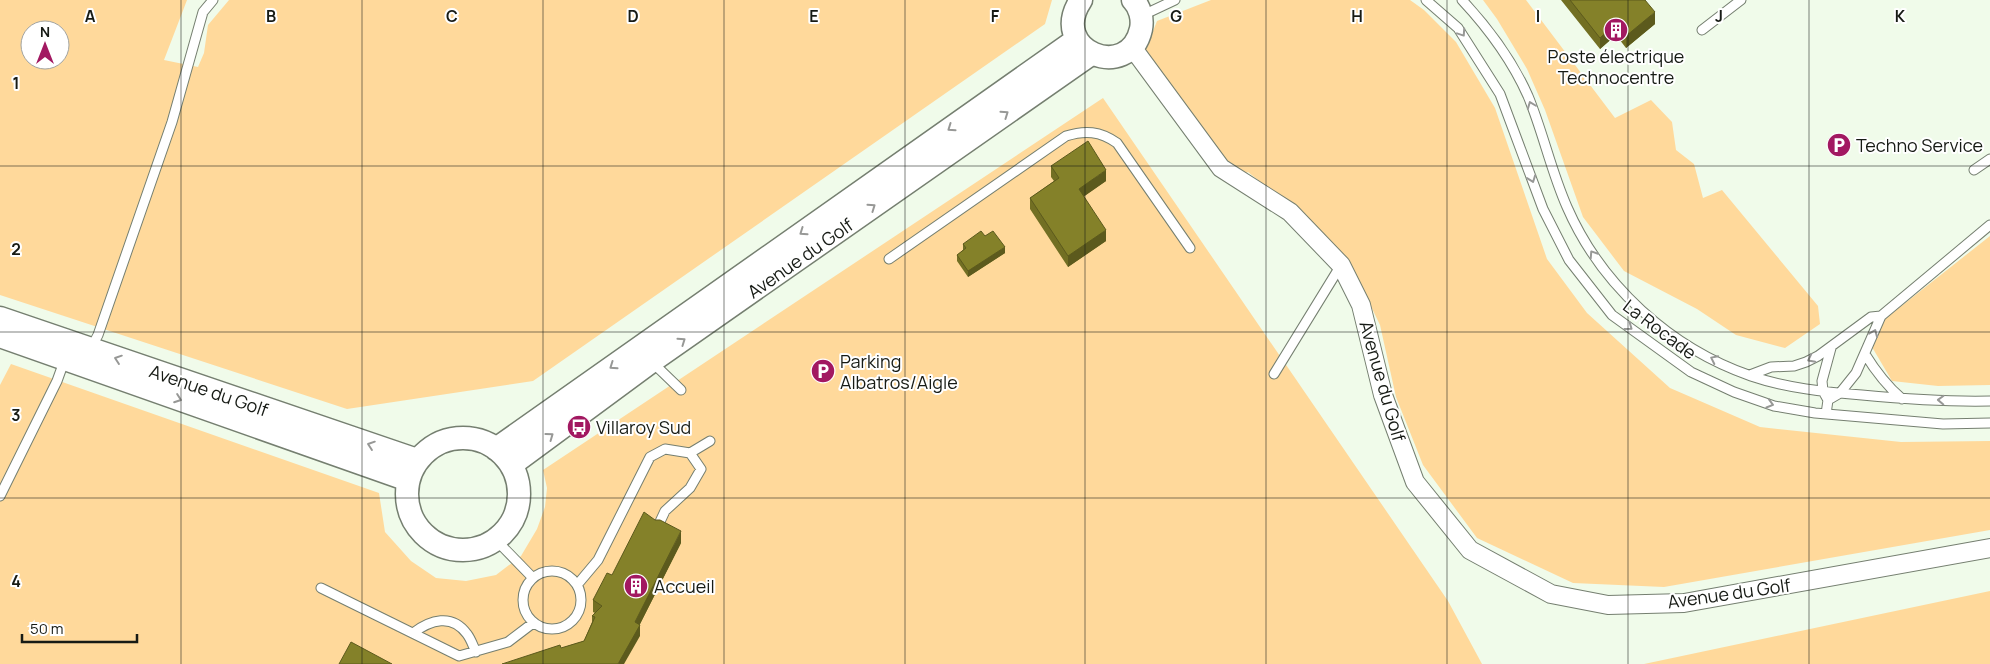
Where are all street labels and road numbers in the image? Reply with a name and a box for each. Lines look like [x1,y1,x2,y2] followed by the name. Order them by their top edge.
[742,212,858,303] street label: Avenue du Golf
[1618,294,1702,364] street label: La Rocade
[1354,318,1412,445] street label: Avenue du Golf
[146,358,272,422] street label: Avenue du Golf
[1666,572,1793,614] street label: Avenue du Golf

